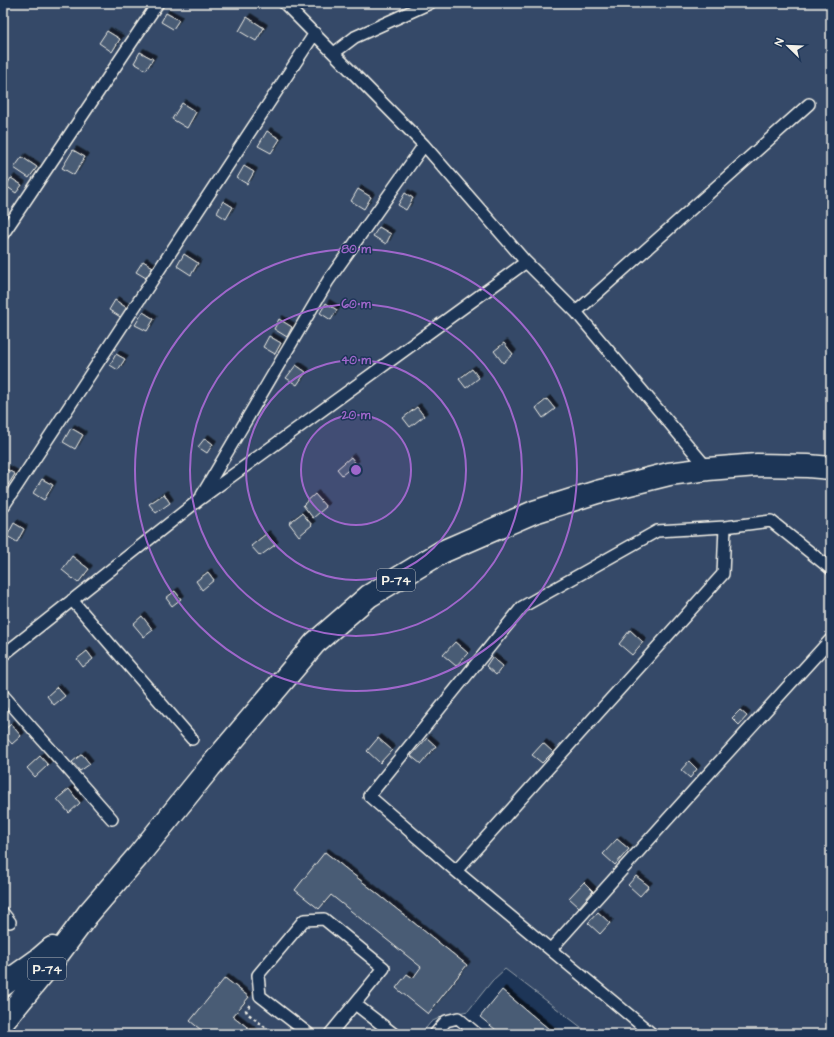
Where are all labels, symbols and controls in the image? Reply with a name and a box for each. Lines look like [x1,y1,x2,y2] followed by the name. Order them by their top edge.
[768,26,808,66] north arrow
[771,36,788,48] text: N
[341,241,371,258] text: 80 m
[341,296,371,313] text: 60 m
[341,352,372,369] text: 40 m
[341,407,371,424] text: 20 m
[349,463,363,477] centre of rings
[377,569,415,591] road number: Р-74
[28,958,66,980] road number: Р-74

